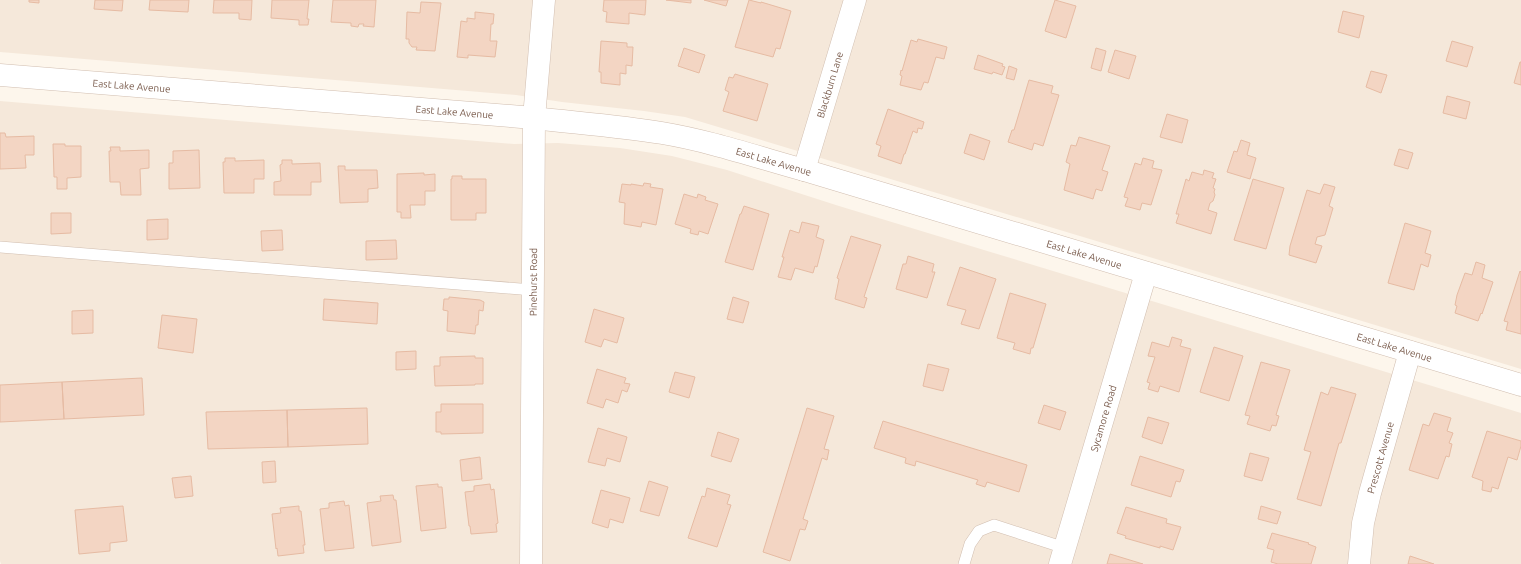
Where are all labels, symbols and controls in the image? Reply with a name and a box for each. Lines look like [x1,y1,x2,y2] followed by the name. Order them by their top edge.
[815,50,845,119] street label: Blackburn Lane
[92,77,171,95] street label: East Lake Avenue
[415,103,494,121] street label: East Lake Avenue
[735,146,813,178] street label: East Lake Avenue
[1045,238,1123,271] street label: East Lake Avenue
[528,248,539,316] street label: Pinehurst Road
[1355,331,1433,364] street label: East Lake Avenue
[1089,384,1119,453] street label: Sycamore Road
[1365,420,1396,495] street label: Prescott Avenue

